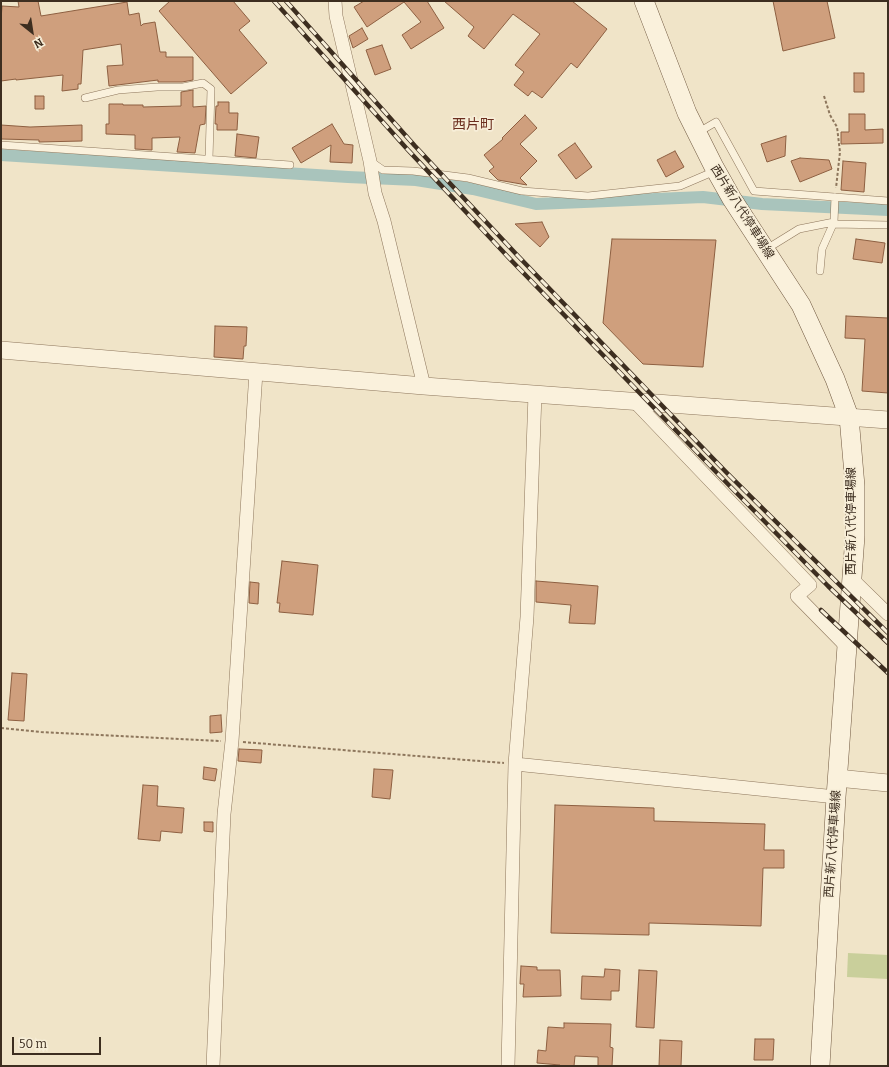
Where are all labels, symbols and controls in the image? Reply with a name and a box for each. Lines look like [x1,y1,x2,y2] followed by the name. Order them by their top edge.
[12,12,52,52] north arrow
[31,35,45,51] text: N
[452,117,494,133] district label: 西片町
[707,162,777,262] street label: 西片新八代停車場線
[845,467,859,575] street label: 西片新八代停車場線
[822,790,844,898] street label: 西片新八代停車場線
[14,1029,103,1055] scale bar
[19,1037,47,1051] text: 50 m

